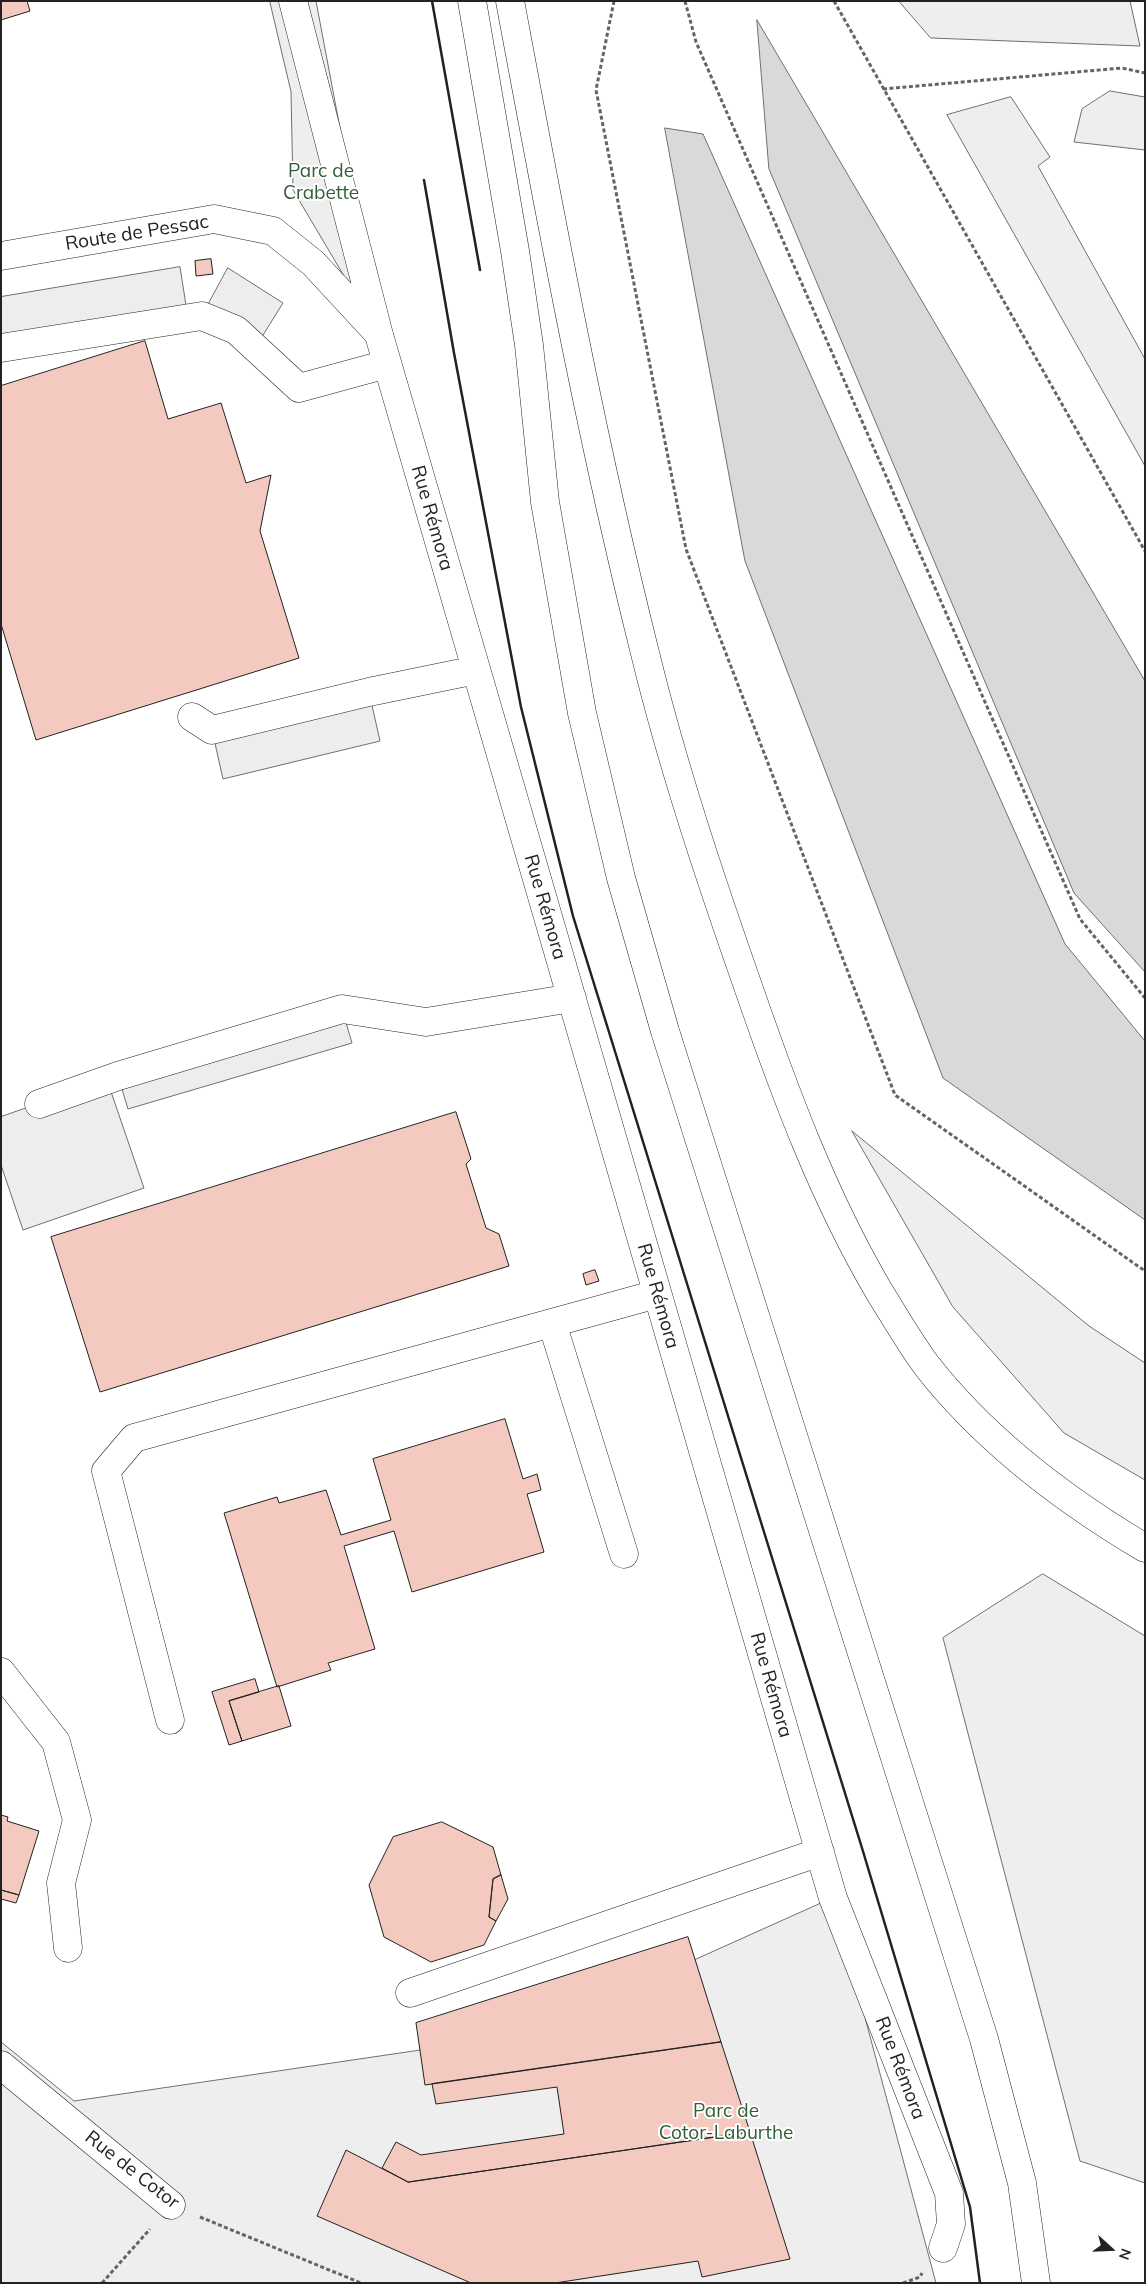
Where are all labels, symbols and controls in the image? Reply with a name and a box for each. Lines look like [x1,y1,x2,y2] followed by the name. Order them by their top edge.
[283,160,359,204] park label: Parc de Crabette
[63,210,211,256] street label: Route de Pessac
[406,463,458,573] street label: Rue Rémora
[519,852,571,962] street label: Rue Rémora
[632,1241,684,1351] street label: Rue Rémora
[745,1630,797,1740] street label: Rue Rémora
[870,2013,930,2123] street label: Rue Rémora
[659,2100,793,2144] park label: Parc de Cotor-Laburthe
[80,2126,184,2214] street label: Rue de Cotor
[1086,2224,1136,2274] north arrow
[1115,2246,1135,2262] text: N

